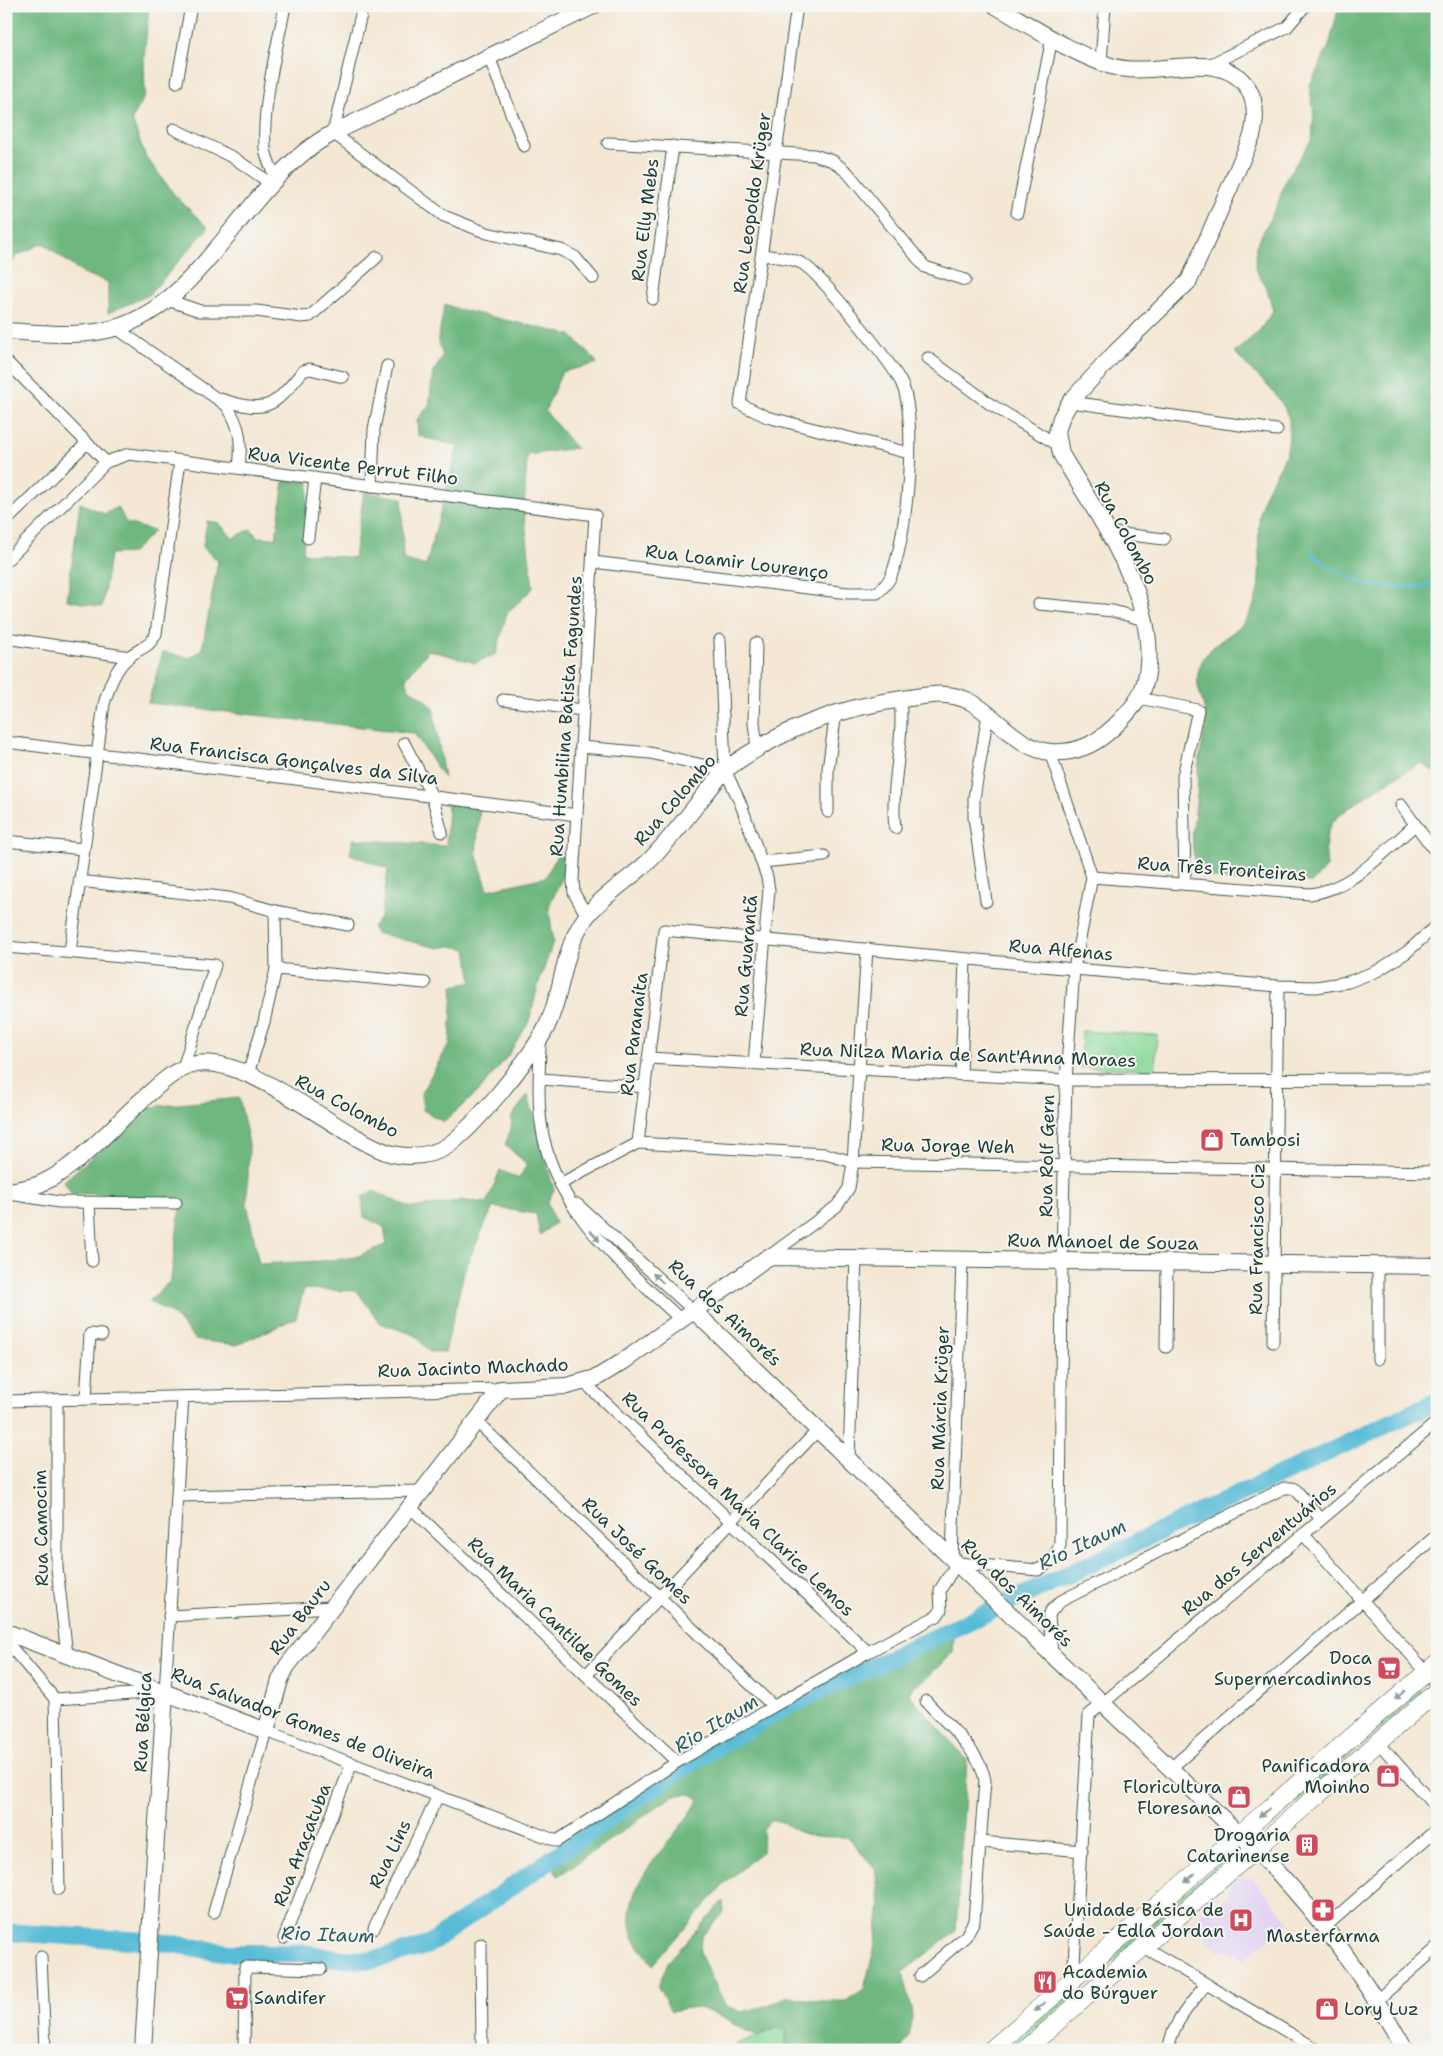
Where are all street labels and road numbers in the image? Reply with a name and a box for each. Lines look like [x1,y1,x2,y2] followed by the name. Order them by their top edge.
[727,111,777,295] street label: Rua Leopoldo Krüger
[626,157,664,283] street label: Rua Elly Mebs
[246,441,460,491] street label: Rua Vicente Perrut Filho
[1089,477,1163,589] street label: Rua Colombo
[644,539,830,585] street label: Rua Loamir Lourenço
[544,575,588,857] street label: Rua Humbilina Batista Fagundes
[148,731,440,791] street label: Rua Francisca Gonçalves da Silva
[629,749,721,851] street label: Rua Colombo
[1137,851,1307,887] street label: Rua Três Fronteiras
[729,894,763,1018] street label: Rua Guarantã
[1008,933,1114,967] street label: Rua Alfenas
[615,971,653,1097] street label: Rua Paranaíta
[799,1037,1137,1073] street label: Rua Nilza Maria de Sant'Anna Moraes
[291,1069,403,1143] street label: Rua Colombo
[1034,1094,1060,1218] street label: Rua Rolf Gern
[881,1133,1015,1159] street label: Rua Jorge Weh
[1244,1163,1270,1315] street label: Rua Francisco Ciz
[1007,1228,1199,1256] street label: Rua Manoel de Souza
[663,1254,787,1372] street label: Rua dos Aimorés
[925,1325,955,1491] street label: Rua Márcia Krüger
[377,1353,569,1383] street label: Rua Jacinto Machado
[617,1386,859,1622] street label: Rua Professora Maria Clarice Lemos
[28,1469,54,1587] street label: Rua Camocim
[1176,1477,1342,1621] street label: Rua dos Serventuários
[577,1492,697,1610] street label: Rua José Gomes
[462,1532,648,1712] street label: Rua Maria Cantilde Gomes
[956,1533,1078,1653] street label: Rua dos Aimorés
[263,1574,337,1660] street label: Rua Bauru
[168,1661,438,1785] street label: Rua Salvador Gomes de Oliveira
[128,1671,158,1773] street label: Rua Bélgica
[267,1780,337,1910] street label: Rua Araçatuba
[363,1816,417,1892] street label: Rua Lins

